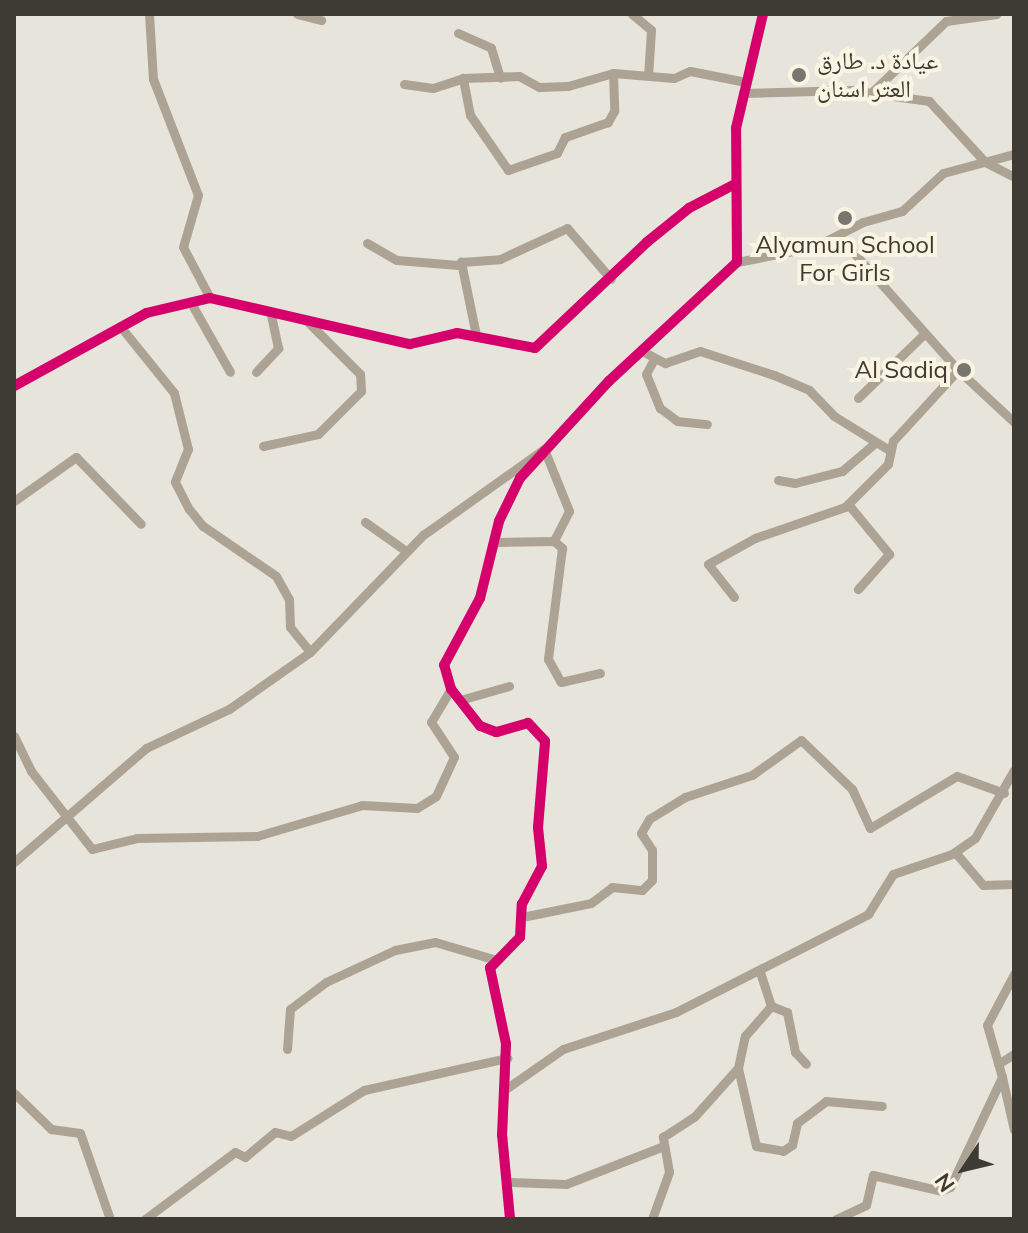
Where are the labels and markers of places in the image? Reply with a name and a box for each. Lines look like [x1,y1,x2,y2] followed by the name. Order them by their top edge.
[817,47,938,103] place label: عيادة د. طارق العتر اسنان
[788,64,810,86] marker: عيادة د. طارق العتر اسنان
[836,209,854,227] marker: Alyamun School For Girls
[755,231,935,287] place label: Alyamun School For Girls
[855,356,948,384] place label: Al Sadiq
[955,361,973,379] marker: Al Sadiq

